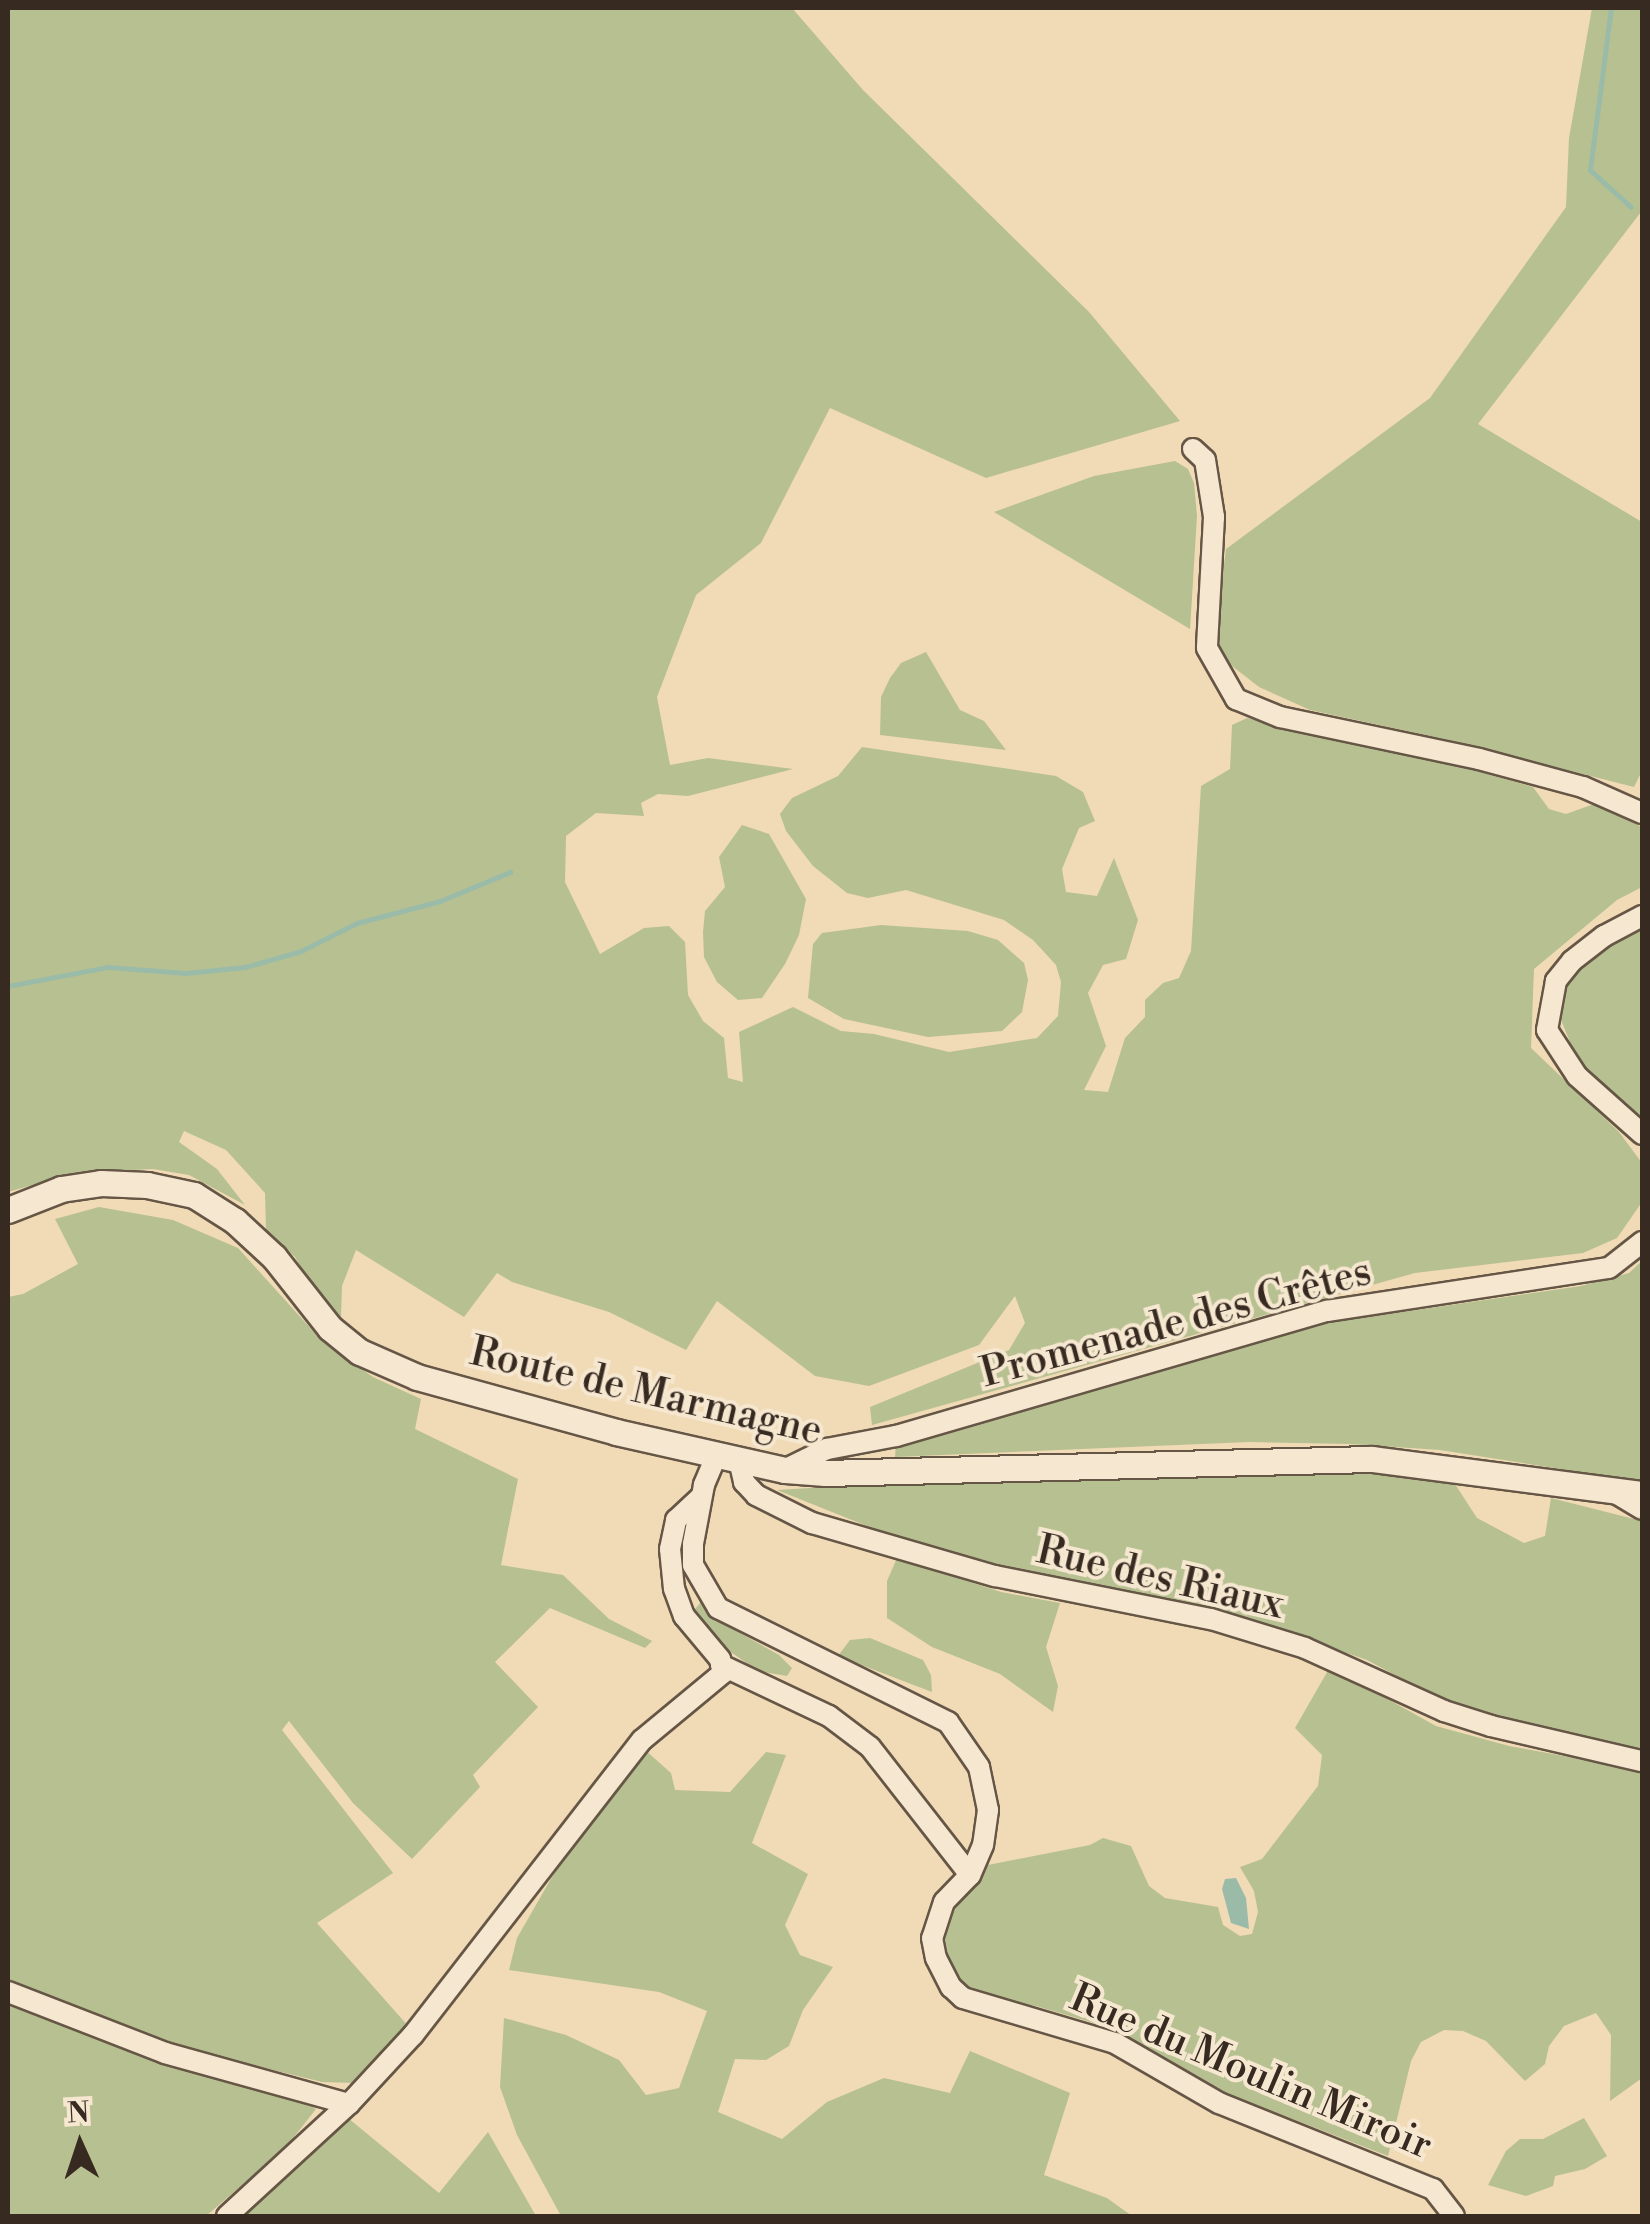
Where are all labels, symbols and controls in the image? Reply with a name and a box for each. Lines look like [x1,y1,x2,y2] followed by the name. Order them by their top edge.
[976,1248,1376,1398] street label: Promenade des Crêtes
[465,1328,827,1456] street label: Route de Marmagne
[1032,1526,1288,1630] street label: Rue des Riaux
[1063,1974,1439,2170] street label: Rue du Moulin Miroir
[30,2094,130,2194] north arrow
[66,2095,90,2132] text: N

